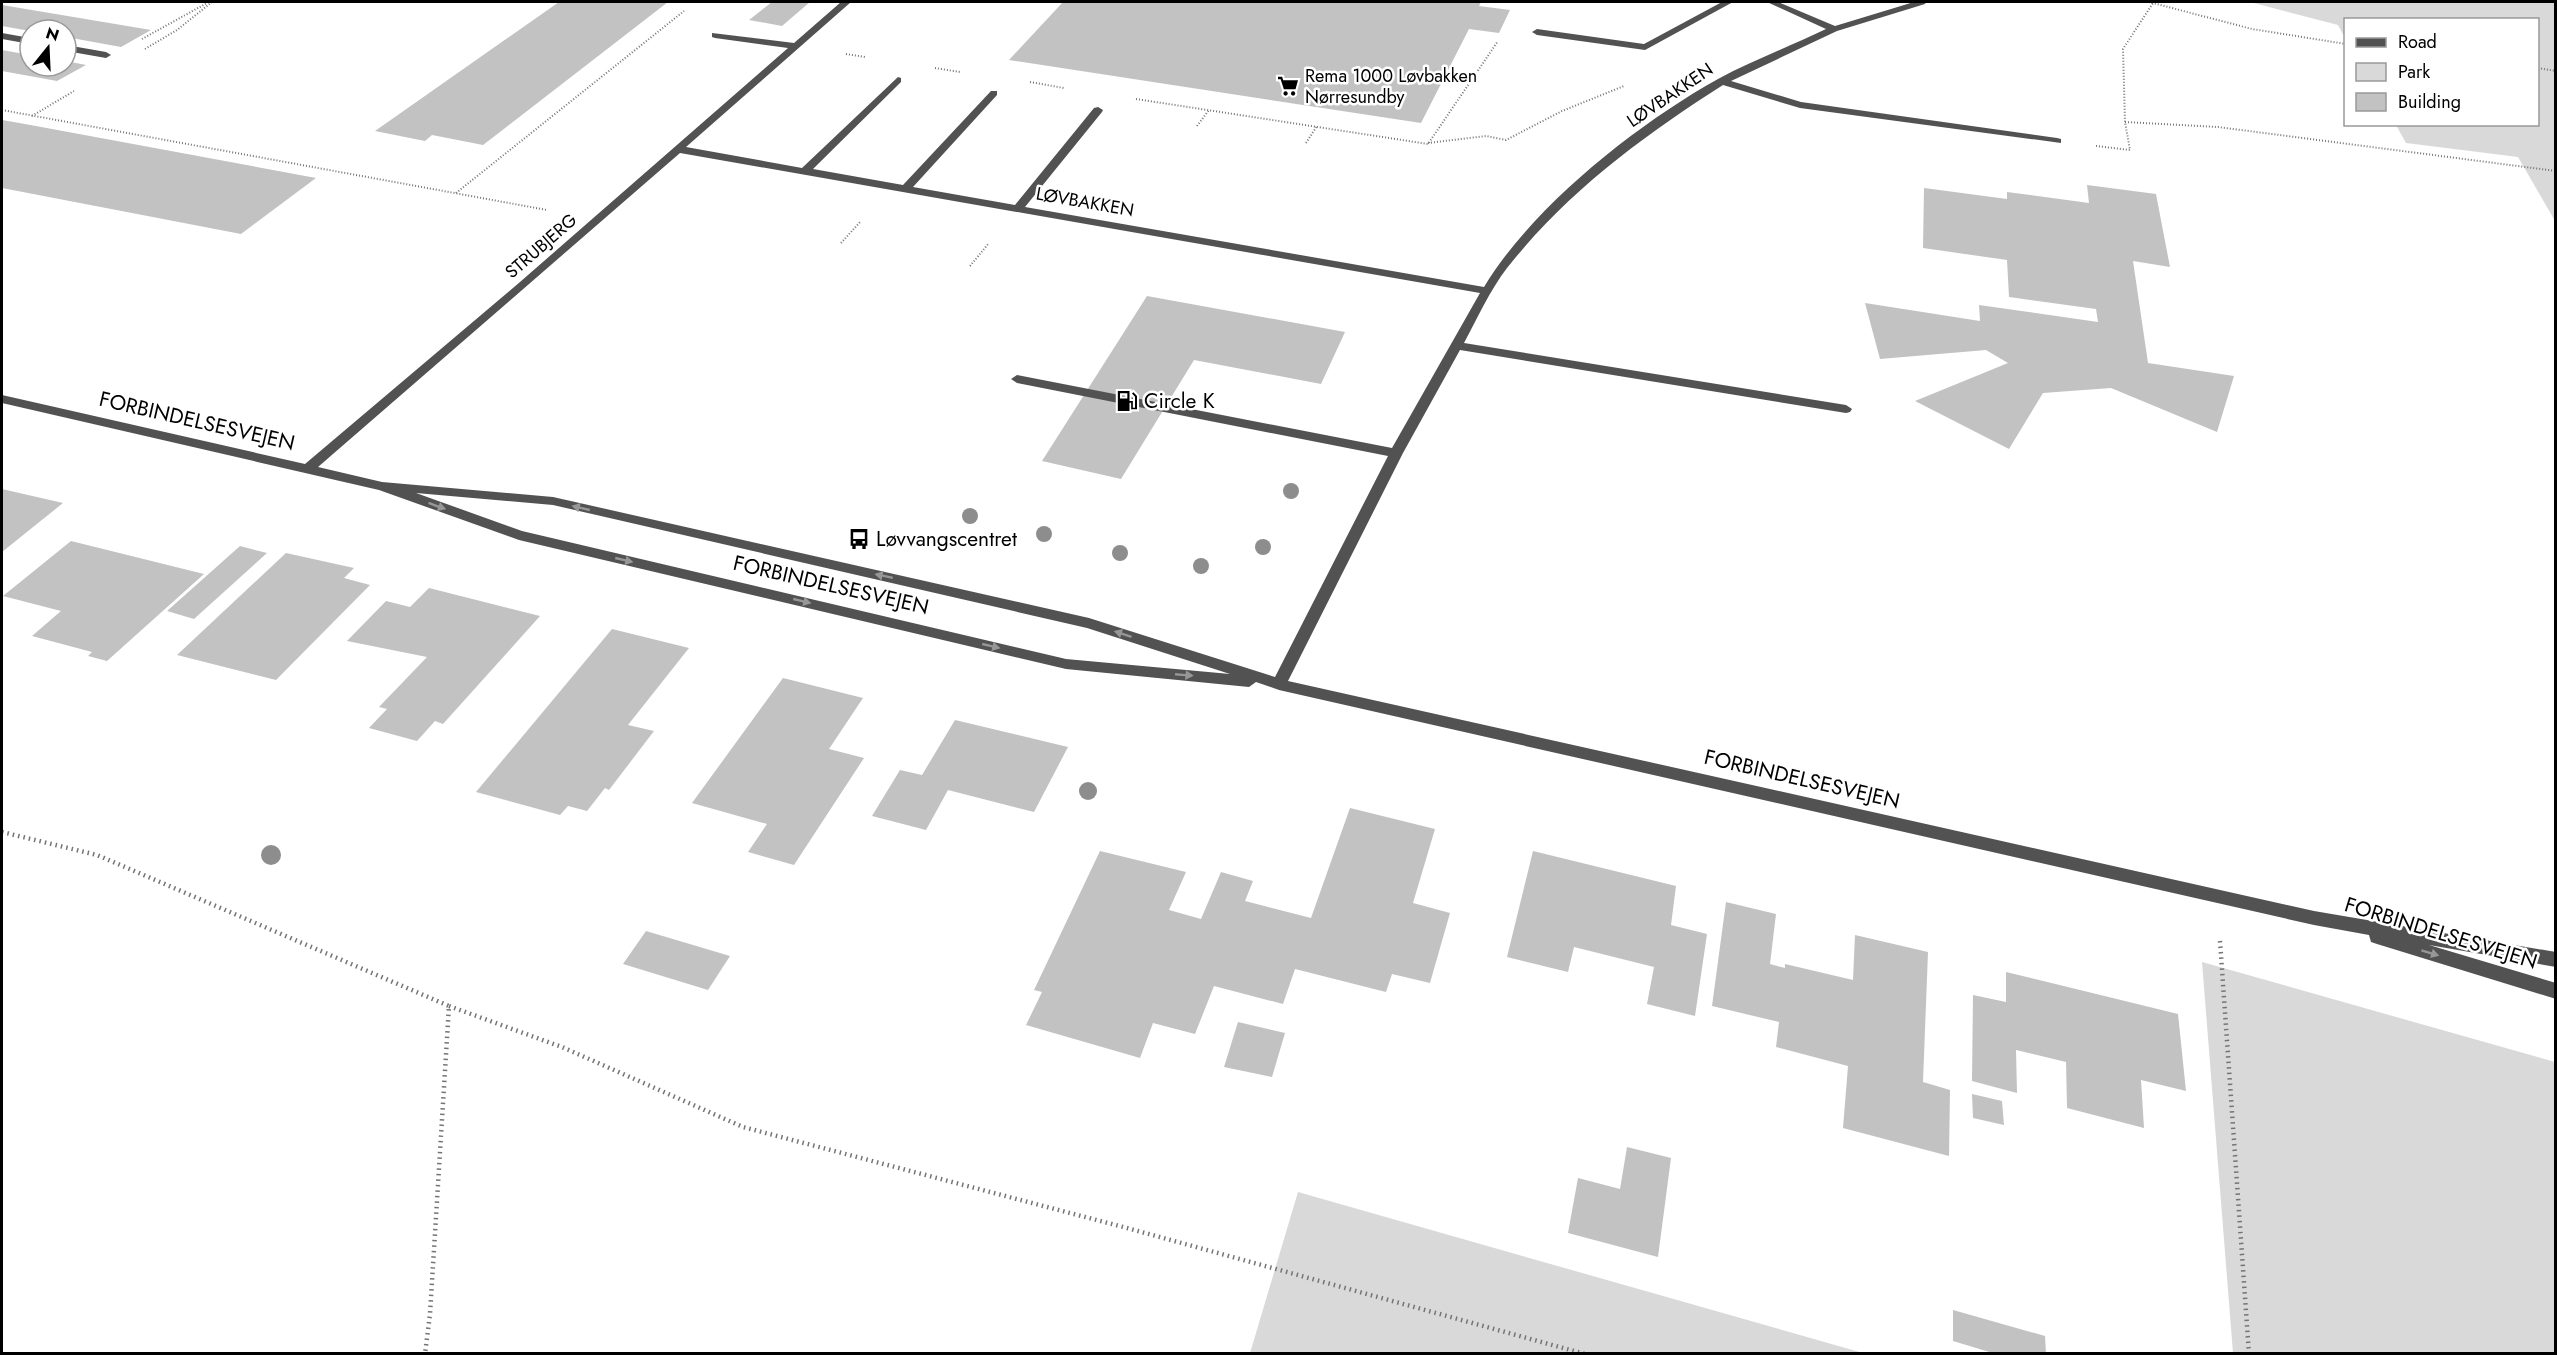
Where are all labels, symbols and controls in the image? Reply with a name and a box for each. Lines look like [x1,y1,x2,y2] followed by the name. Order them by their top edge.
[18,18,78,78] north arrow
[2344,18,2539,126] legend
[43,21,62,47] text: N
[2398,29,2437,55] text: Road
[1622,57,1718,133] street label: LØVBAKKEN
[2398,59,2430,85] text: Park
[1305,63,1477,110] place label: Rema 1000 Løvbakken Nørresundby
[1276,74,1300,98] supermarket icon: Rema 1000 Løvbakken Nørresundby
[2398,89,2461,115] text: Building
[1034,181,1136,223] street label: LØVBAKKEN
[499,207,583,285] street label: STRUBJERG
[96,384,298,458] street label: FORBINDELSESVEJEN
[1144,386,1215,416] place label: Circle K
[1115,389,1139,413] fuel station icon: Circle K
[428,501,446,511] one-way arrow
[572,502,590,512] one-way arrow
[876,524,1017,554] place label: Løvvangscentret
[847,527,871,551] bus stop icon: Løvvangscentret
[730,548,932,622] street label: FORBINDELSESVEJEN
[615,555,633,565] one-way arrow
[874,570,893,580] one-way arrow
[793,596,811,606] one-way arrow
[1114,629,1132,638] one-way arrow
[982,642,1001,652] one-way arrow
[1174,670,1193,680] one-way arrow
[1701,742,1903,816] street label: FORBINDELSESVEJEN
[2341,889,2541,977] street label: FORBINDELSESVEJEN
[2421,949,2439,958] one-way arrow

